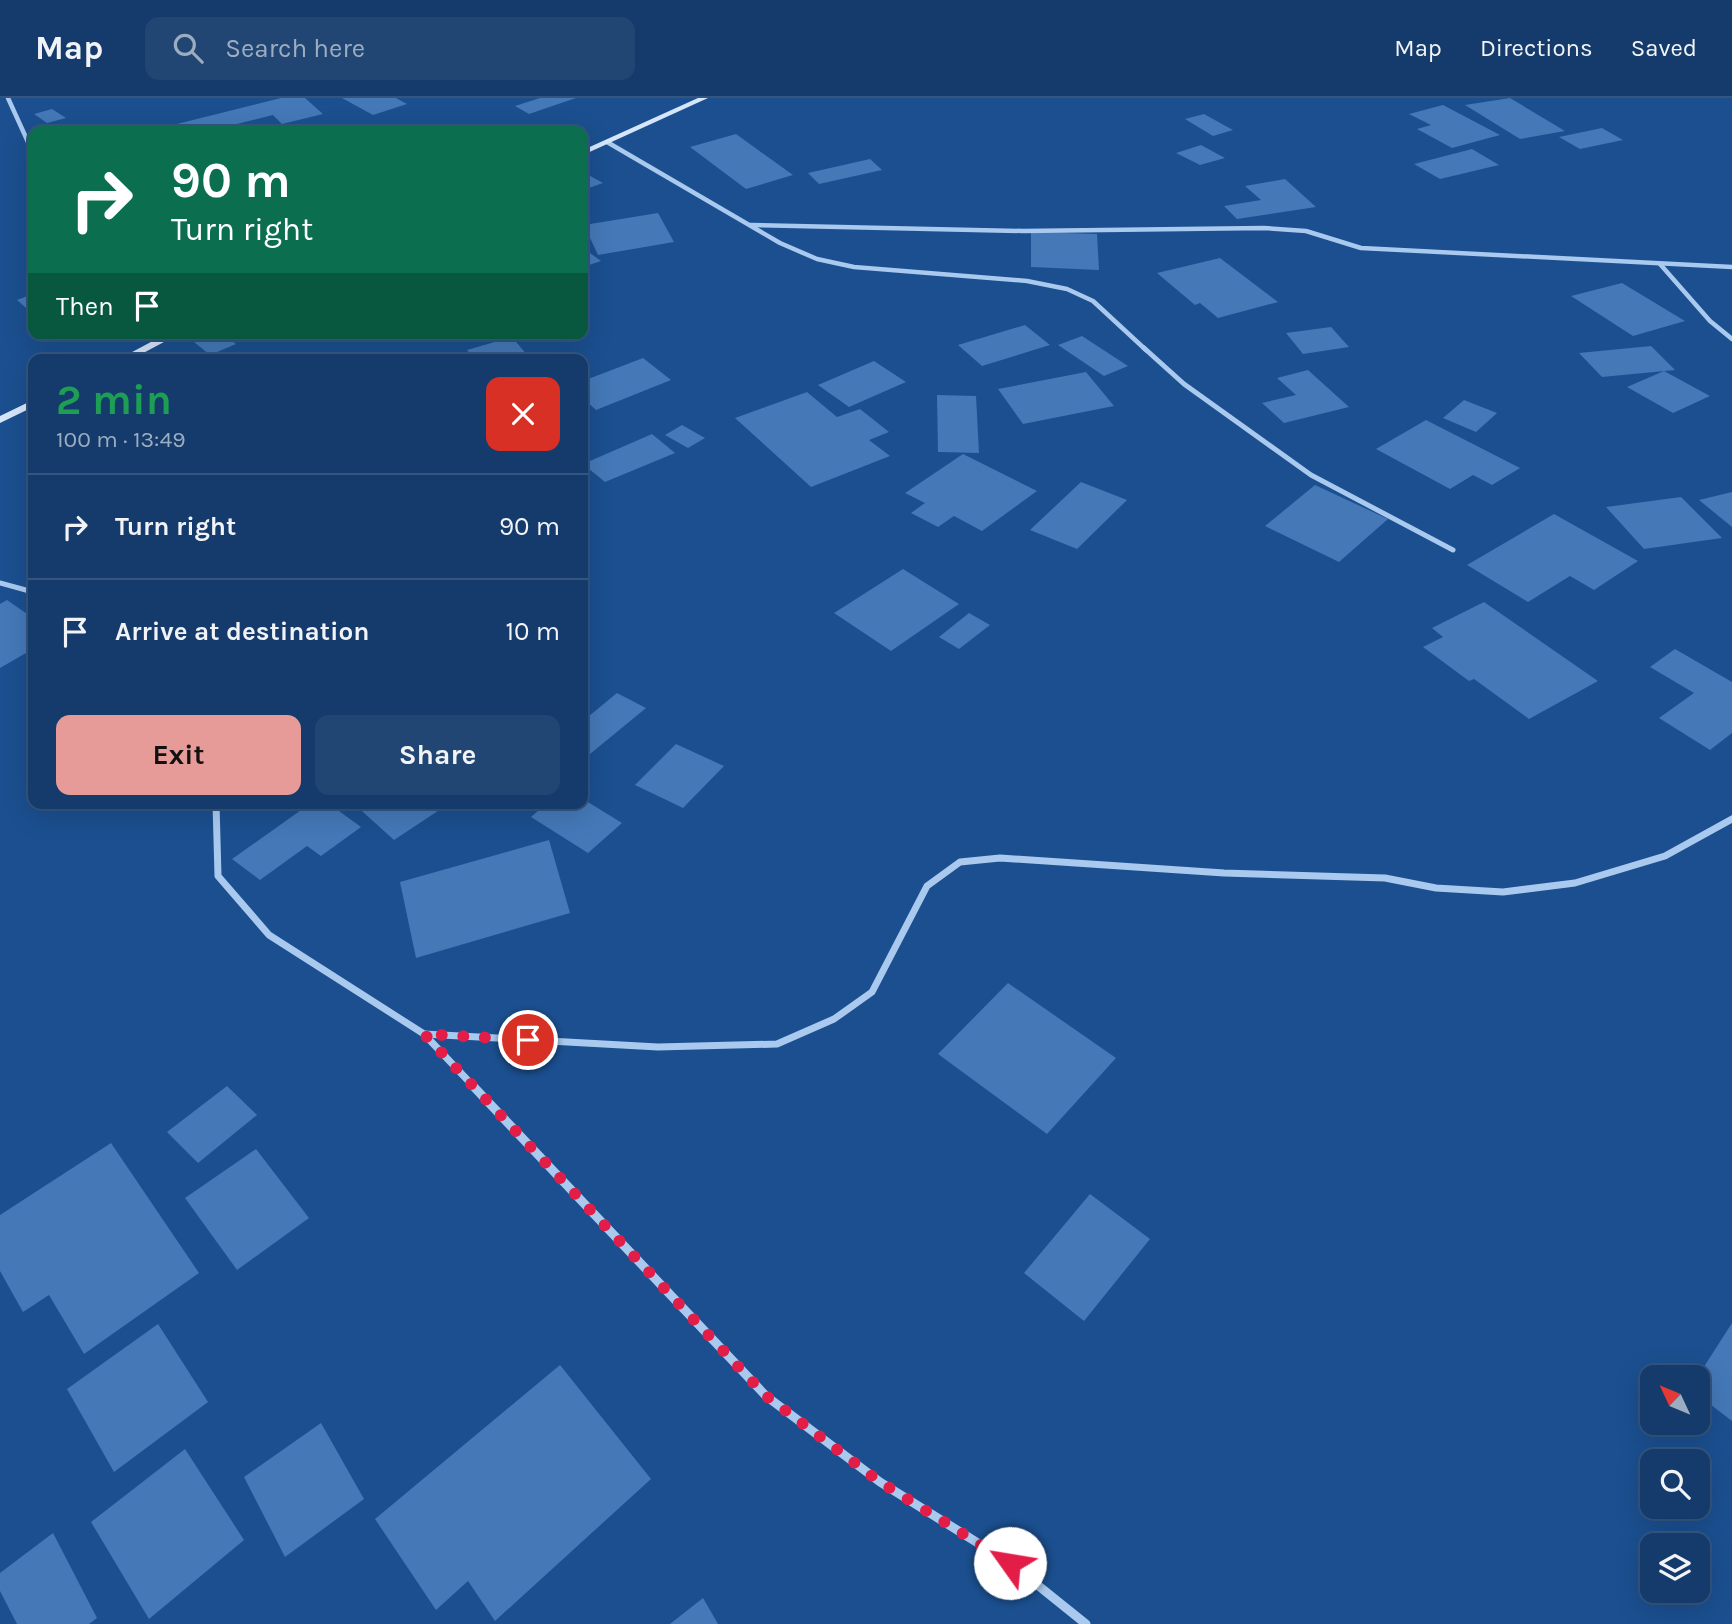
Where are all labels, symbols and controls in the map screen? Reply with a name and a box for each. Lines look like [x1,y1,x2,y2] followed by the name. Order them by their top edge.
[145,17,635,80] search box
[35,29,103,67] text: Map
[169,29,207,67] icon: search
[225,33,365,64] text: Search here
[1394,34,1442,62] text: Map
[1480,34,1593,62] text: Directions
[1631,34,1697,62] text: Saved
[171,152,291,209] text: 90 m
[56,154,147,245] icon: right
[171,211,313,248] text: Turn right
[128,287,166,325] icon: arrive
[56,291,114,322] text: Then
[56,375,172,425] text: 2 min
[486,377,560,451] button: close
[56,426,186,453] text: 100 m · 13:49
[56,508,94,546] icon: right
[115,511,236,542] text: Turn right
[499,511,560,542] text: 90 m
[56,613,94,651] icon: arrive
[115,616,369,647] text: Arrive at destination
[505,616,560,647] text: 10 m
[56,715,301,795] button: Exit
[315,715,560,795] button: Share
[498,1010,558,1070] pin
[509,1021,547,1059] icon: arrive
[1640,1365,1710,1435] north arrow
[1640,1365,1710,1603] map controls
[1640,1449,1710,1519] button: search
[973,1526,1047,1600] position arrow
[1640,1533,1710,1603] button: layers

